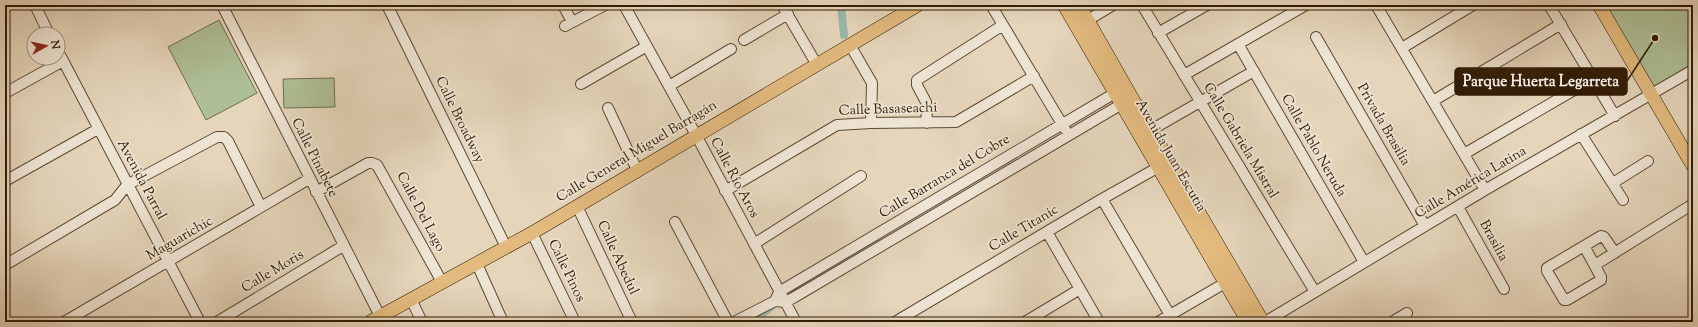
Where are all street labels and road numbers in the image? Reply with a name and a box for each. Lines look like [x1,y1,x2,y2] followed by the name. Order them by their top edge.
[429,73,489,167] street label: Calle Broadway
[1197,79,1283,203] street label: Calle Gabriela Mistral
[1351,80,1415,170] street label: Privada Brasilia
[1275,91,1351,202] street label: Calle Pablo Neruda
[553,96,721,208] street label: Calle General Miguel Barragán
[1130,96,1211,216] street label: Avenida Juan Escutia
[838,98,938,122] street label: Calle Basaseachi
[285,115,343,201] street label: Calle Pinabete
[876,130,1014,224] street label: Calle Barranca del Cobre
[704,134,764,222] street label: Calle Río Aros
[111,136,171,224] street label: Avenida Parral
[1411,141,1531,224] street label: Calle América Latina
[390,168,450,256] street label: Calle Del Lago
[986,200,1062,258] street label: Calle Titanic
[143,212,217,266] street label: Maguarichic
[1474,217,1513,266] street label: Brasilia
[591,218,643,299] street label: Calle Abedul
[542,236,590,306] street label: Calle Pinos
[238,245,308,299] street label: Calle Moris

